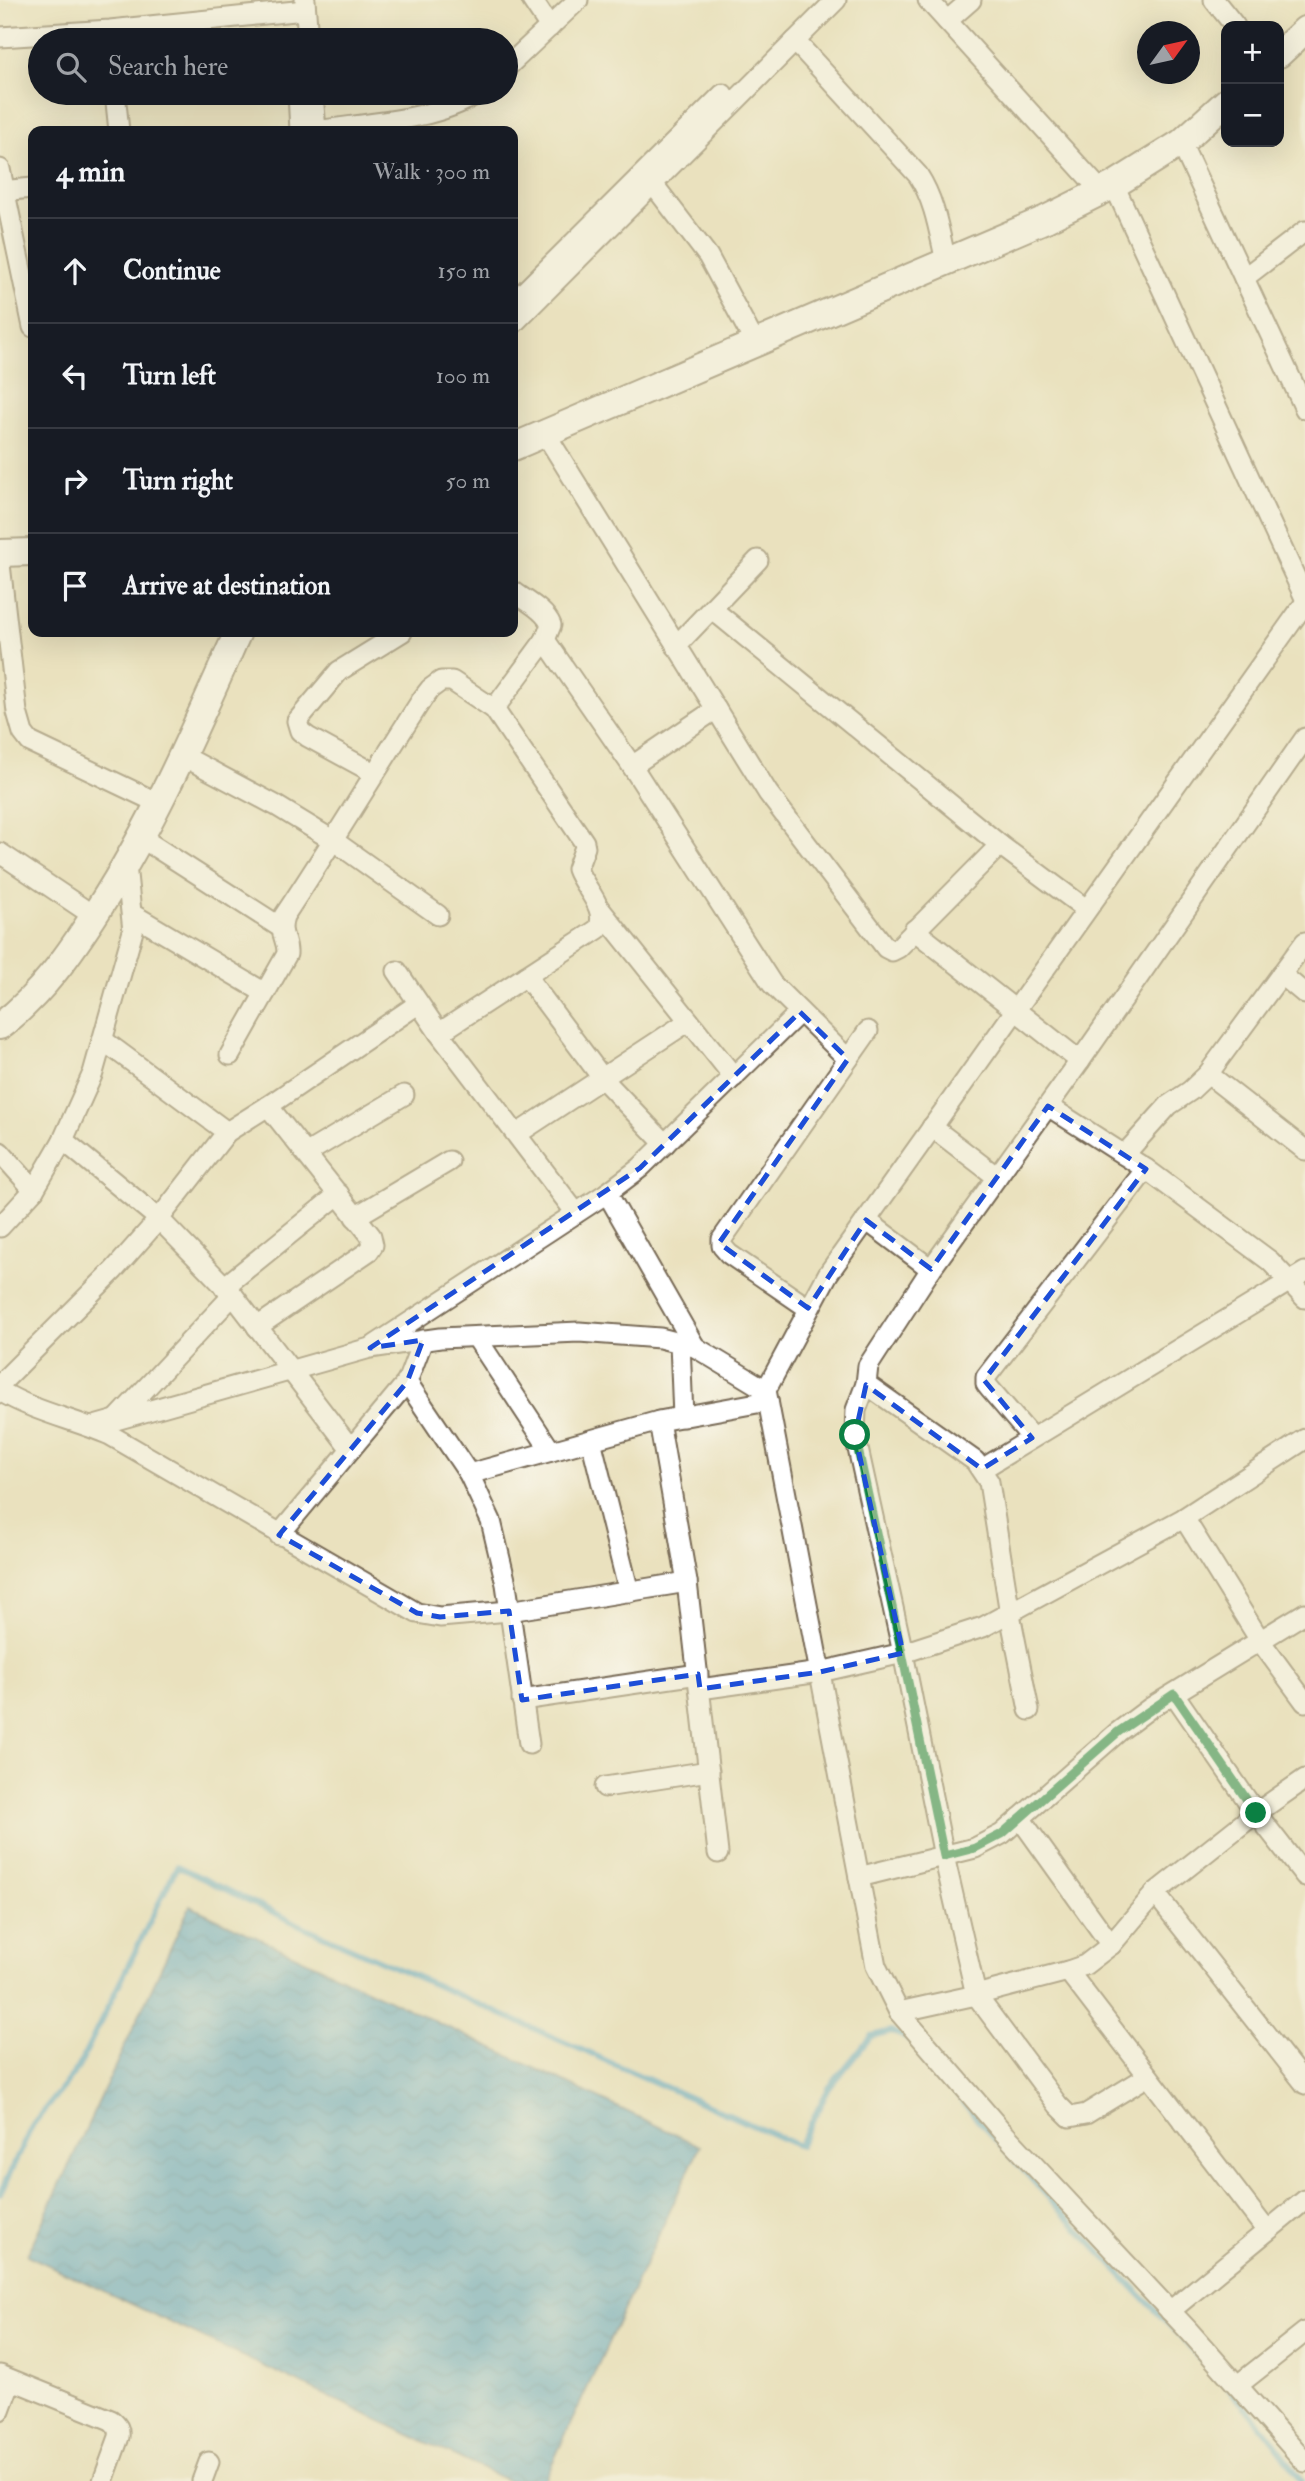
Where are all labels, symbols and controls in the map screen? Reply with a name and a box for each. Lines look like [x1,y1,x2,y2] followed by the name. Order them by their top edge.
[1137,21,1200,84] north arrow
[1221,21,1284,147] map controls
[1221,21,1284,84] button: +
[28,28,518,105] search box
[52,48,90,86] icon: search
[108,51,228,83] text: Search here
[1221,84,1284,147] button: −
[56,153,125,190] text: 4 min
[373,157,490,186] text: Walk · 300 m
[56,252,94,290] icon: ahead
[123,255,221,287] text: Continue
[437,256,490,285] text: 150 m
[56,357,94,395] icon: left
[123,360,216,392] text: Turn left
[436,361,490,390] text: 100 m
[56,462,94,500] icon: right
[123,465,233,497] text: Turn right
[446,466,490,495] text: 50 m
[56,567,94,605] icon: arrive
[123,570,331,602] text: Arrive at destination
[839,1419,870,1450] route start
[1240,1797,1271,1828] route end

